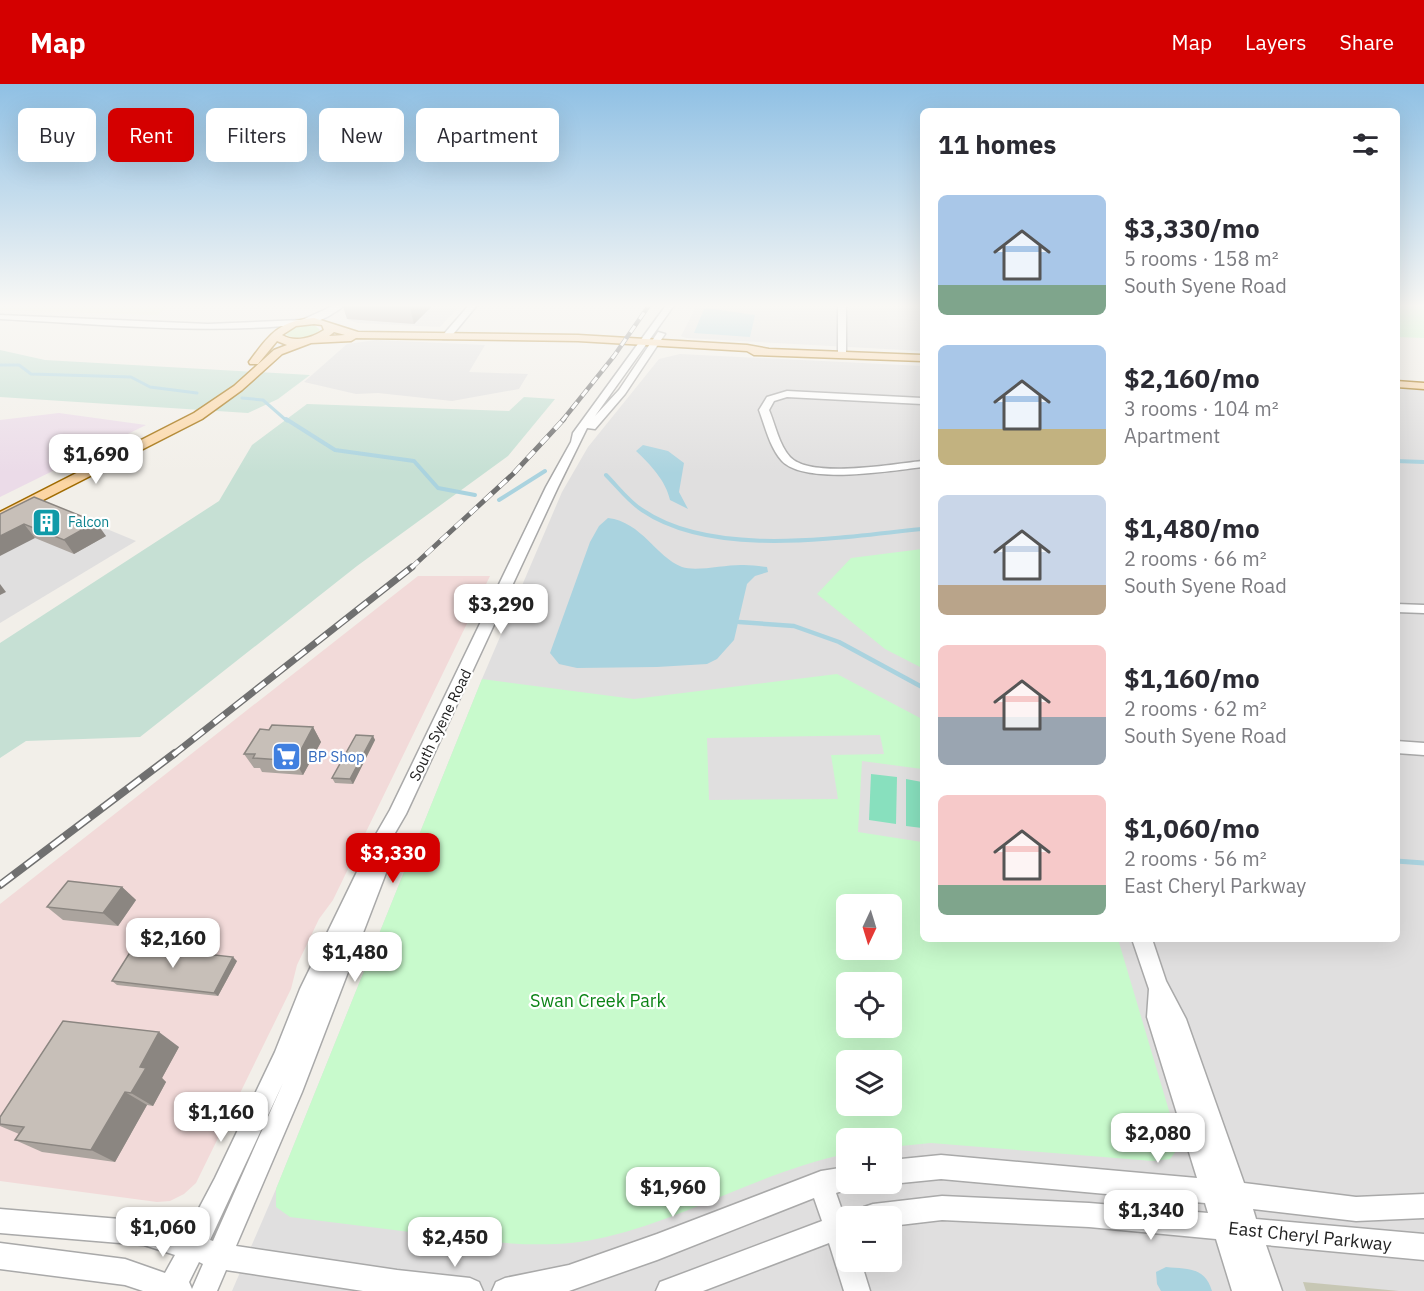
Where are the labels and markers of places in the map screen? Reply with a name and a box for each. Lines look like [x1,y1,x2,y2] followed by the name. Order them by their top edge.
[47,434,145,485] pin: $1,690
[31,506,63,538] building icon: Falcon
[68,513,109,531] place label: Falcon
[452,584,550,635] pin: $3,290
[271,740,303,772] supermarket icon: BP Shop
[308,747,365,766] place label: BP Shop
[344,833,442,884] pin: $3,330
[124,918,222,969] pin: $2,160
[306,932,404,983] pin: $1,480
[172,1092,270,1143] pin: $1,160
[1109,1113,1207,1164] pin: $2,080
[624,1167,722,1218] pin: $1,960
[1102,1190,1200,1241] pin: $1,340
[114,1207,212,1258] pin: $1,060
[406,1217,504,1268] pin: $2,450

